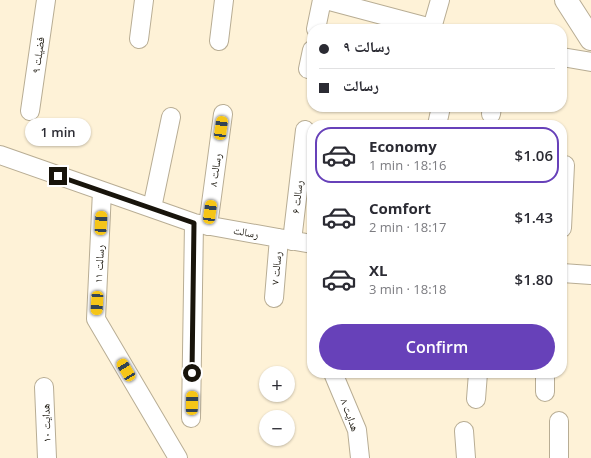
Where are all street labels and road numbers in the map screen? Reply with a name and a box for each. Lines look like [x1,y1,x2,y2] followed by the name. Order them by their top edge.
[28,35,48,74] street label: فضیلت ۹
[205,152,224,188] street label: رسالت ۸
[287,180,306,214] street label: رسالت ۶
[232,222,260,241] street label: رسالت
[90,244,107,284] street label: رسالت ۱۱
[267,251,284,285] street label: رسالت ۷
[337,396,364,434] street label: هدایت ۸
[37,403,54,443] street label: هدایت ۱۰

